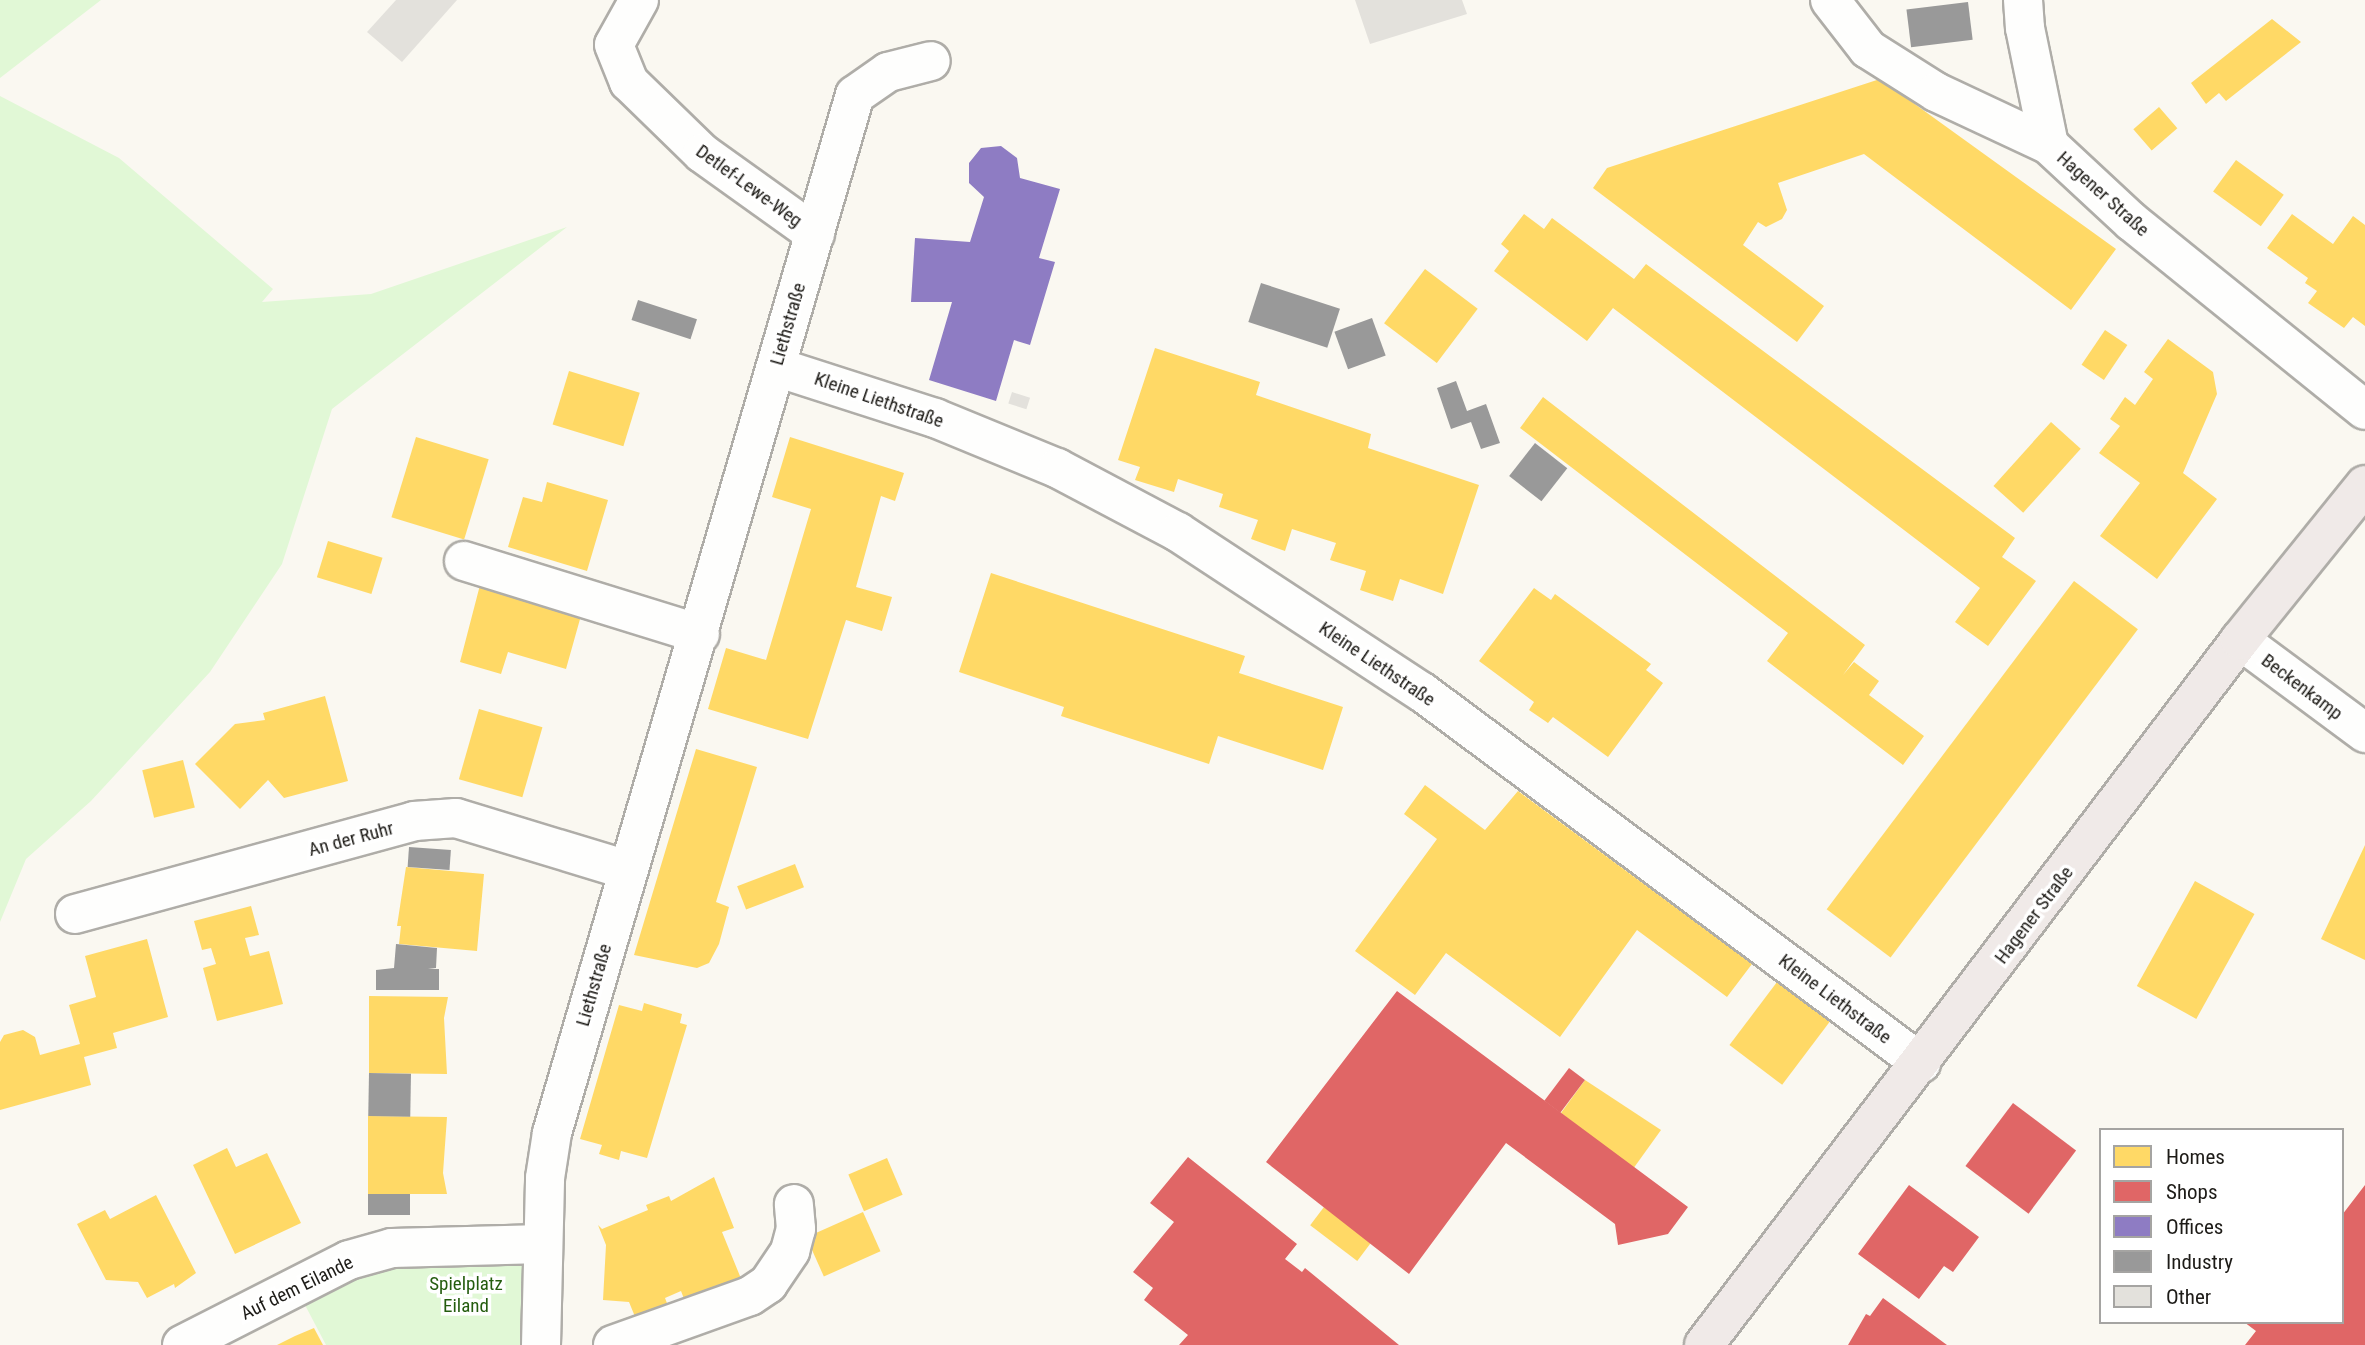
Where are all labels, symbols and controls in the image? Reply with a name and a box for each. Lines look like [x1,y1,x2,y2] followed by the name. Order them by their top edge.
[691,140,807,232] street label: Detlef-Lewe-Weg
[2052,147,2154,241] street label: Hagener Straße
[765,280,811,368] street label: Liethstraße
[811,367,947,433] street label: Kleine Liethstraße
[1315,617,1439,711] street label: Kleine Liethstraße
[2257,649,2347,725] street label: Beckenkamp
[306,817,396,861] street label: An der Ruhr
[1990,862,2078,968] street label: Hagener Straße
[571,941,617,1029] street label: Liethstraße
[1774,949,1896,1049] street label: Kleine Liethstraße
[2099,1128,2344,1324] legend
[2166,1145,2225,1169] text: Homes
[2166,1180,2218,1204] text: Shops
[2166,1215,2223,1239] text: Offices
[2166,1250,2233,1274] text: Industry
[237,1251,357,1325] street label: Auf dem Eilande
[429,1273,503,1317] park label: Spielplatz Eiland
[2166,1285,2211,1309] text: Other

